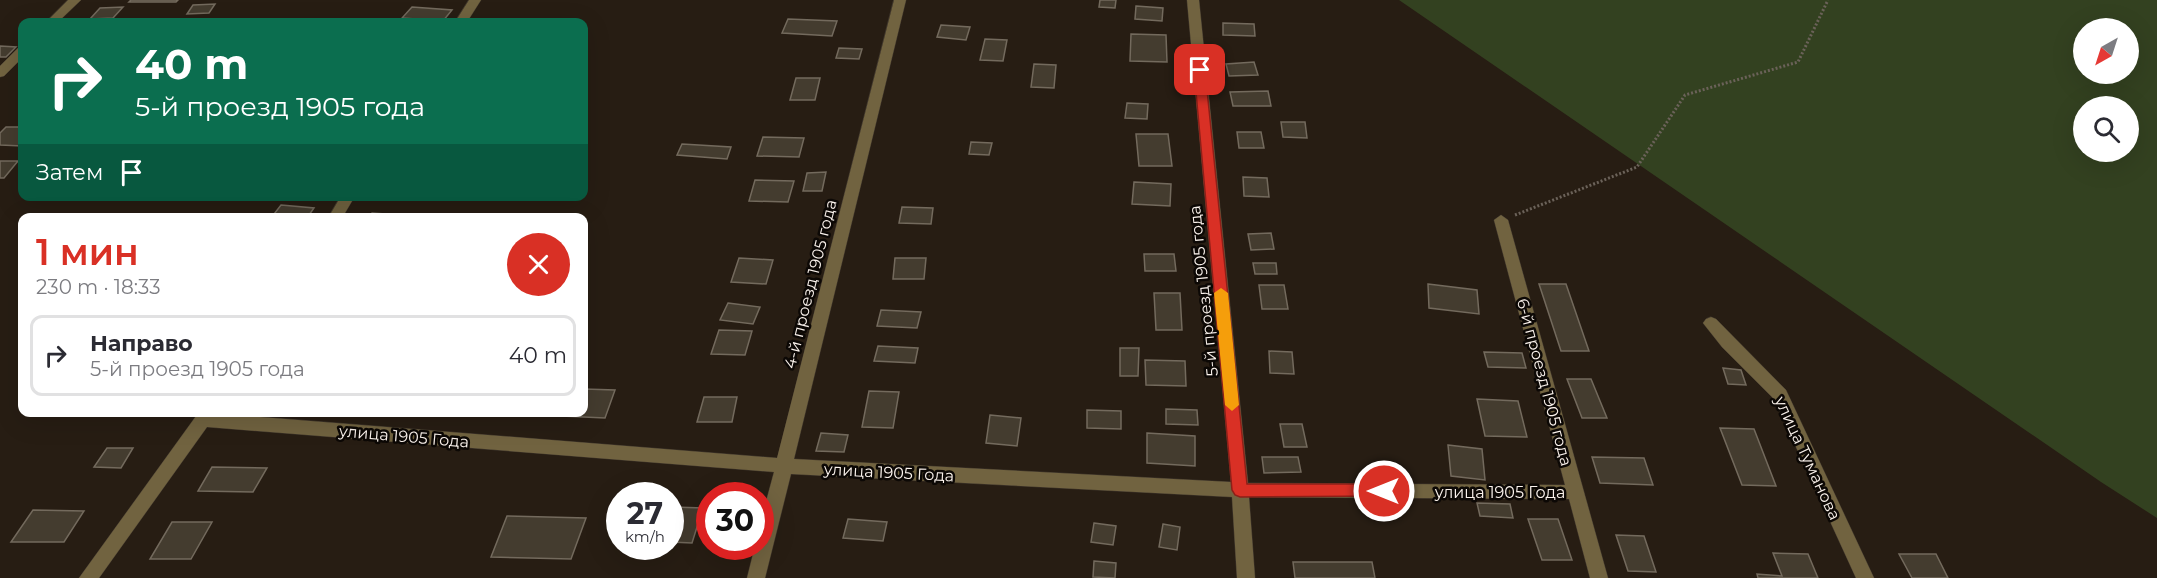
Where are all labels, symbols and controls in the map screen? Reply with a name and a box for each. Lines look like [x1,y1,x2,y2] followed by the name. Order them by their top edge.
[2073,18,2139,84] north arrow
[2073,18,2139,162] map controls
[135,38,248,90] text: 40 m
[36,42,114,120] icon: right
[1174,44,1225,95] pin
[1183,53,1216,86] icon: arrive
[135,90,425,123] text: 5-й проезд 1905 года
[2073,96,2139,162] button: search
[115,156,148,189] icon: arrive
[36,159,103,186] text: Затем
[780,198,841,371] street label: 4-й проезд 1905 года
[1185,205,1222,377] street label: 5-й проезд 1905 года
[36,230,139,274] text: 1 мин
[507,233,570,296] button: close
[36,275,161,299] text: 230 m · 18:33
[1513,296,1576,468] street label: 6-й проезд 1905 года
[90,330,193,357] text: Направо
[39,339,72,372] icon: right
[509,342,567,369] text: 40 m
[90,357,305,381] text: 5-й проезд 1905 года
[1770,393,1844,523] street label: улица Туманова
[337,421,470,452] street label: улица 1905 Года
[1352,459,1416,523] position arrow
[822,460,955,485] street label: улица 1905 Года
[696,482,774,560] speed limit sign: 30
[1434,483,1565,502] street label: улица 1905 Года
[627,495,663,532] text: 27
[625,527,665,546] text: km/h

